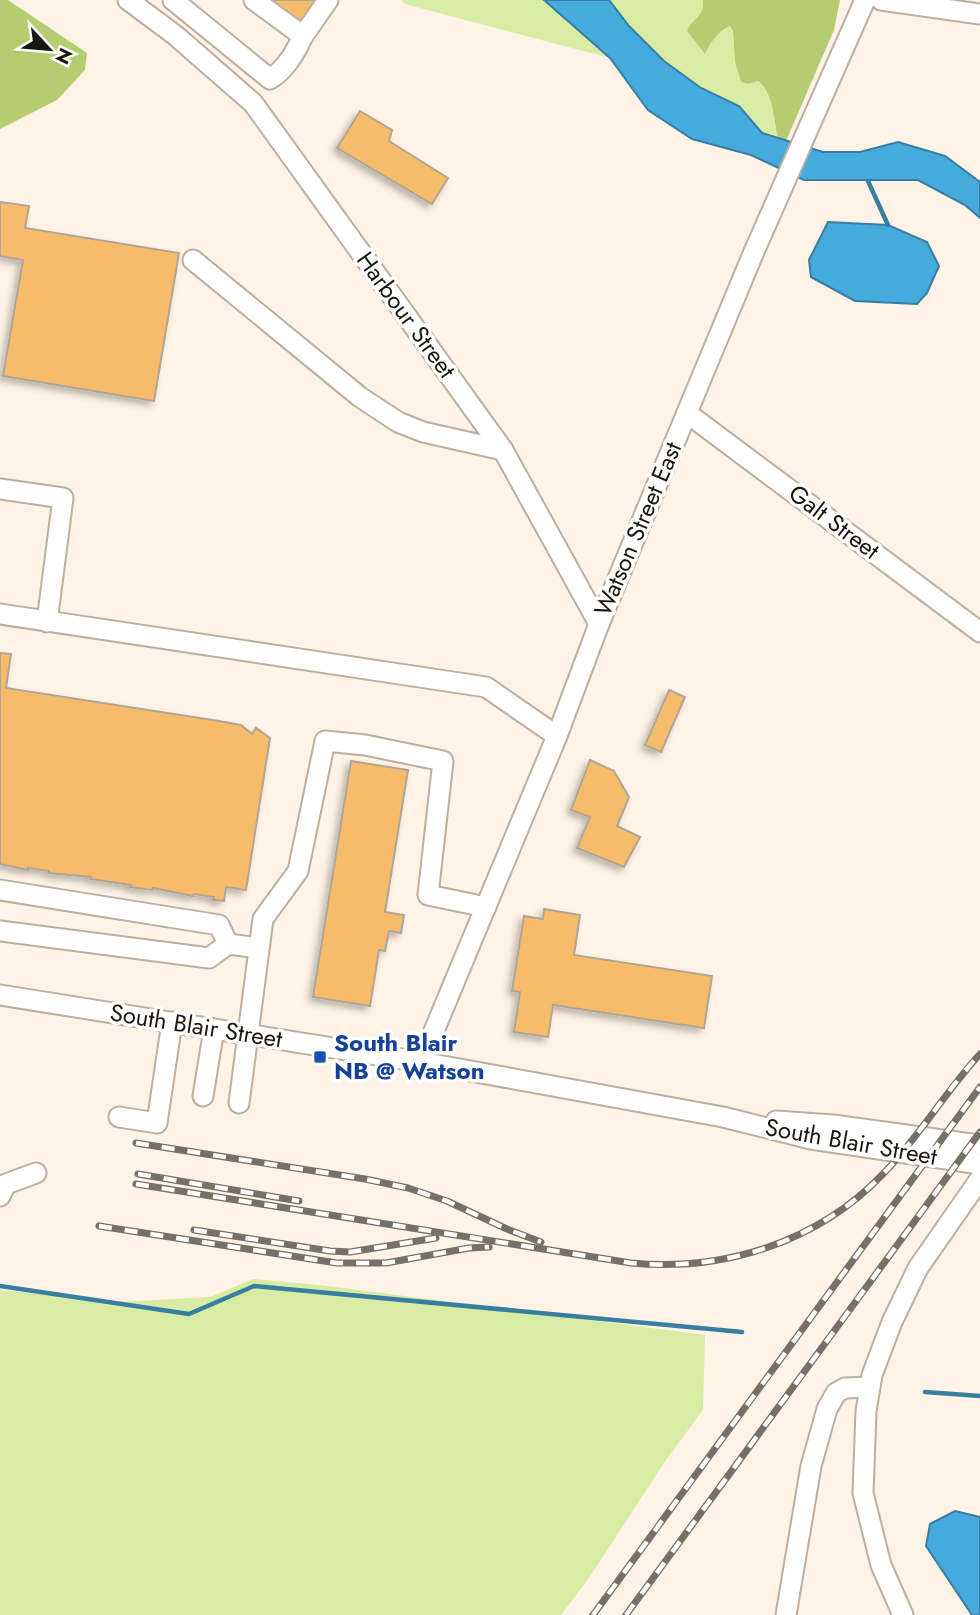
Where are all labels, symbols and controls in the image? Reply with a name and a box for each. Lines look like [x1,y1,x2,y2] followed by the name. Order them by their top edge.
[14,14,84,84] north arrow
[48,44,79,69] text: N
[348,244,464,385] street label: Harbour Street
[585,436,690,621] street label: Watson Street East
[781,476,887,568] street label: Galt Street
[108,995,285,1056] street label: South Blair Street
[334,1025,485,1088] place label: South Blair NB @ Watson
[312,1049,328,1065] marker: South Blair NB @ Watson
[762,1109,940,1174] street label: South Blair Street

